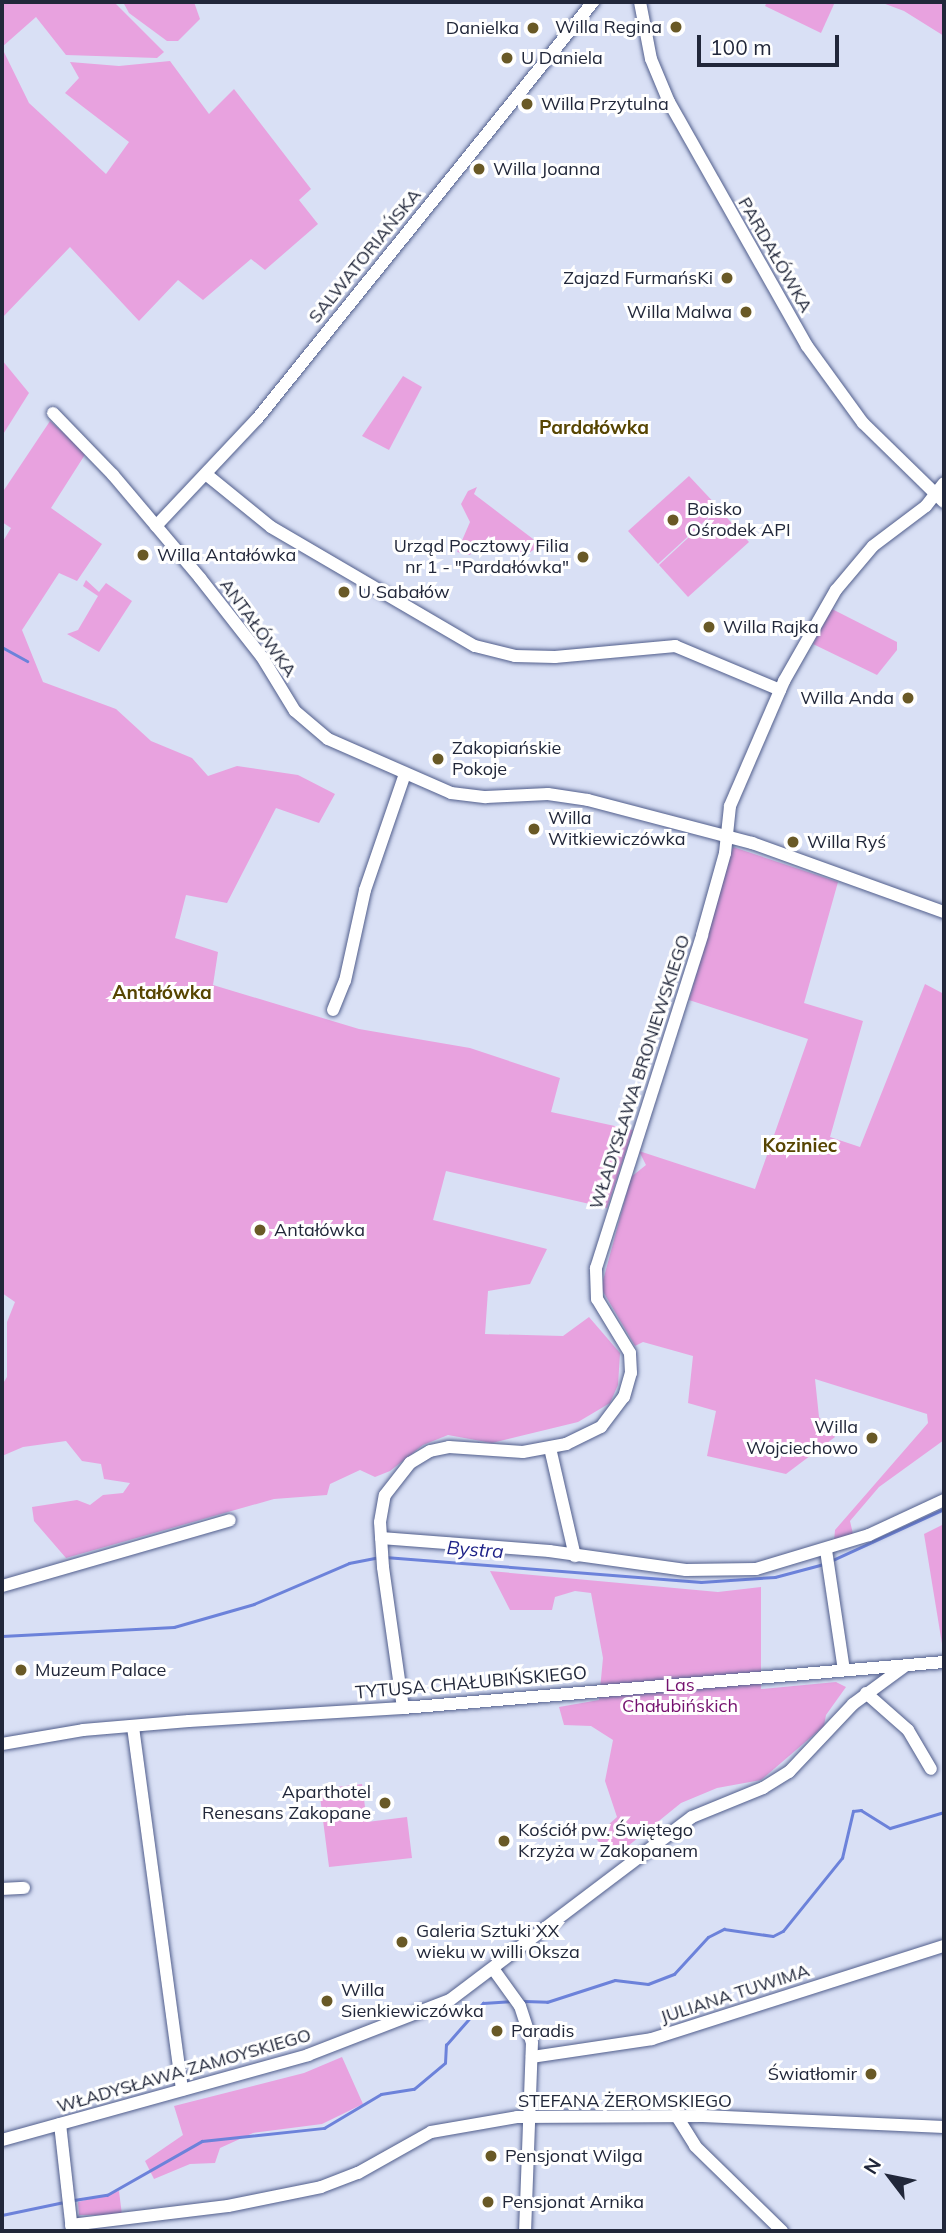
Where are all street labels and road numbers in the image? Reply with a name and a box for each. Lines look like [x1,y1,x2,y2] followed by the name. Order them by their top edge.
[304,185,426,327] street label: SALWATORIAŃSKA
[733,194,817,316] street label: PARDAŁÓWKA
[215,575,301,681] street label: ANTAŁÓWKA
[585,932,695,1212] street label: WŁADYSŁAWA BRONIEWSKIEGO
[354,1662,588,1704] street label: TYTUSA CHAŁUBIŃSKIEGO
[658,1960,812,2028] street label: JULIANA TUWIMA
[54,2024,314,2118] street label: WŁADYSŁAWA ZAMOYSKIEGO
[518,2090,732,2112] street label: STEFANA ŻEROMSKIEGO

